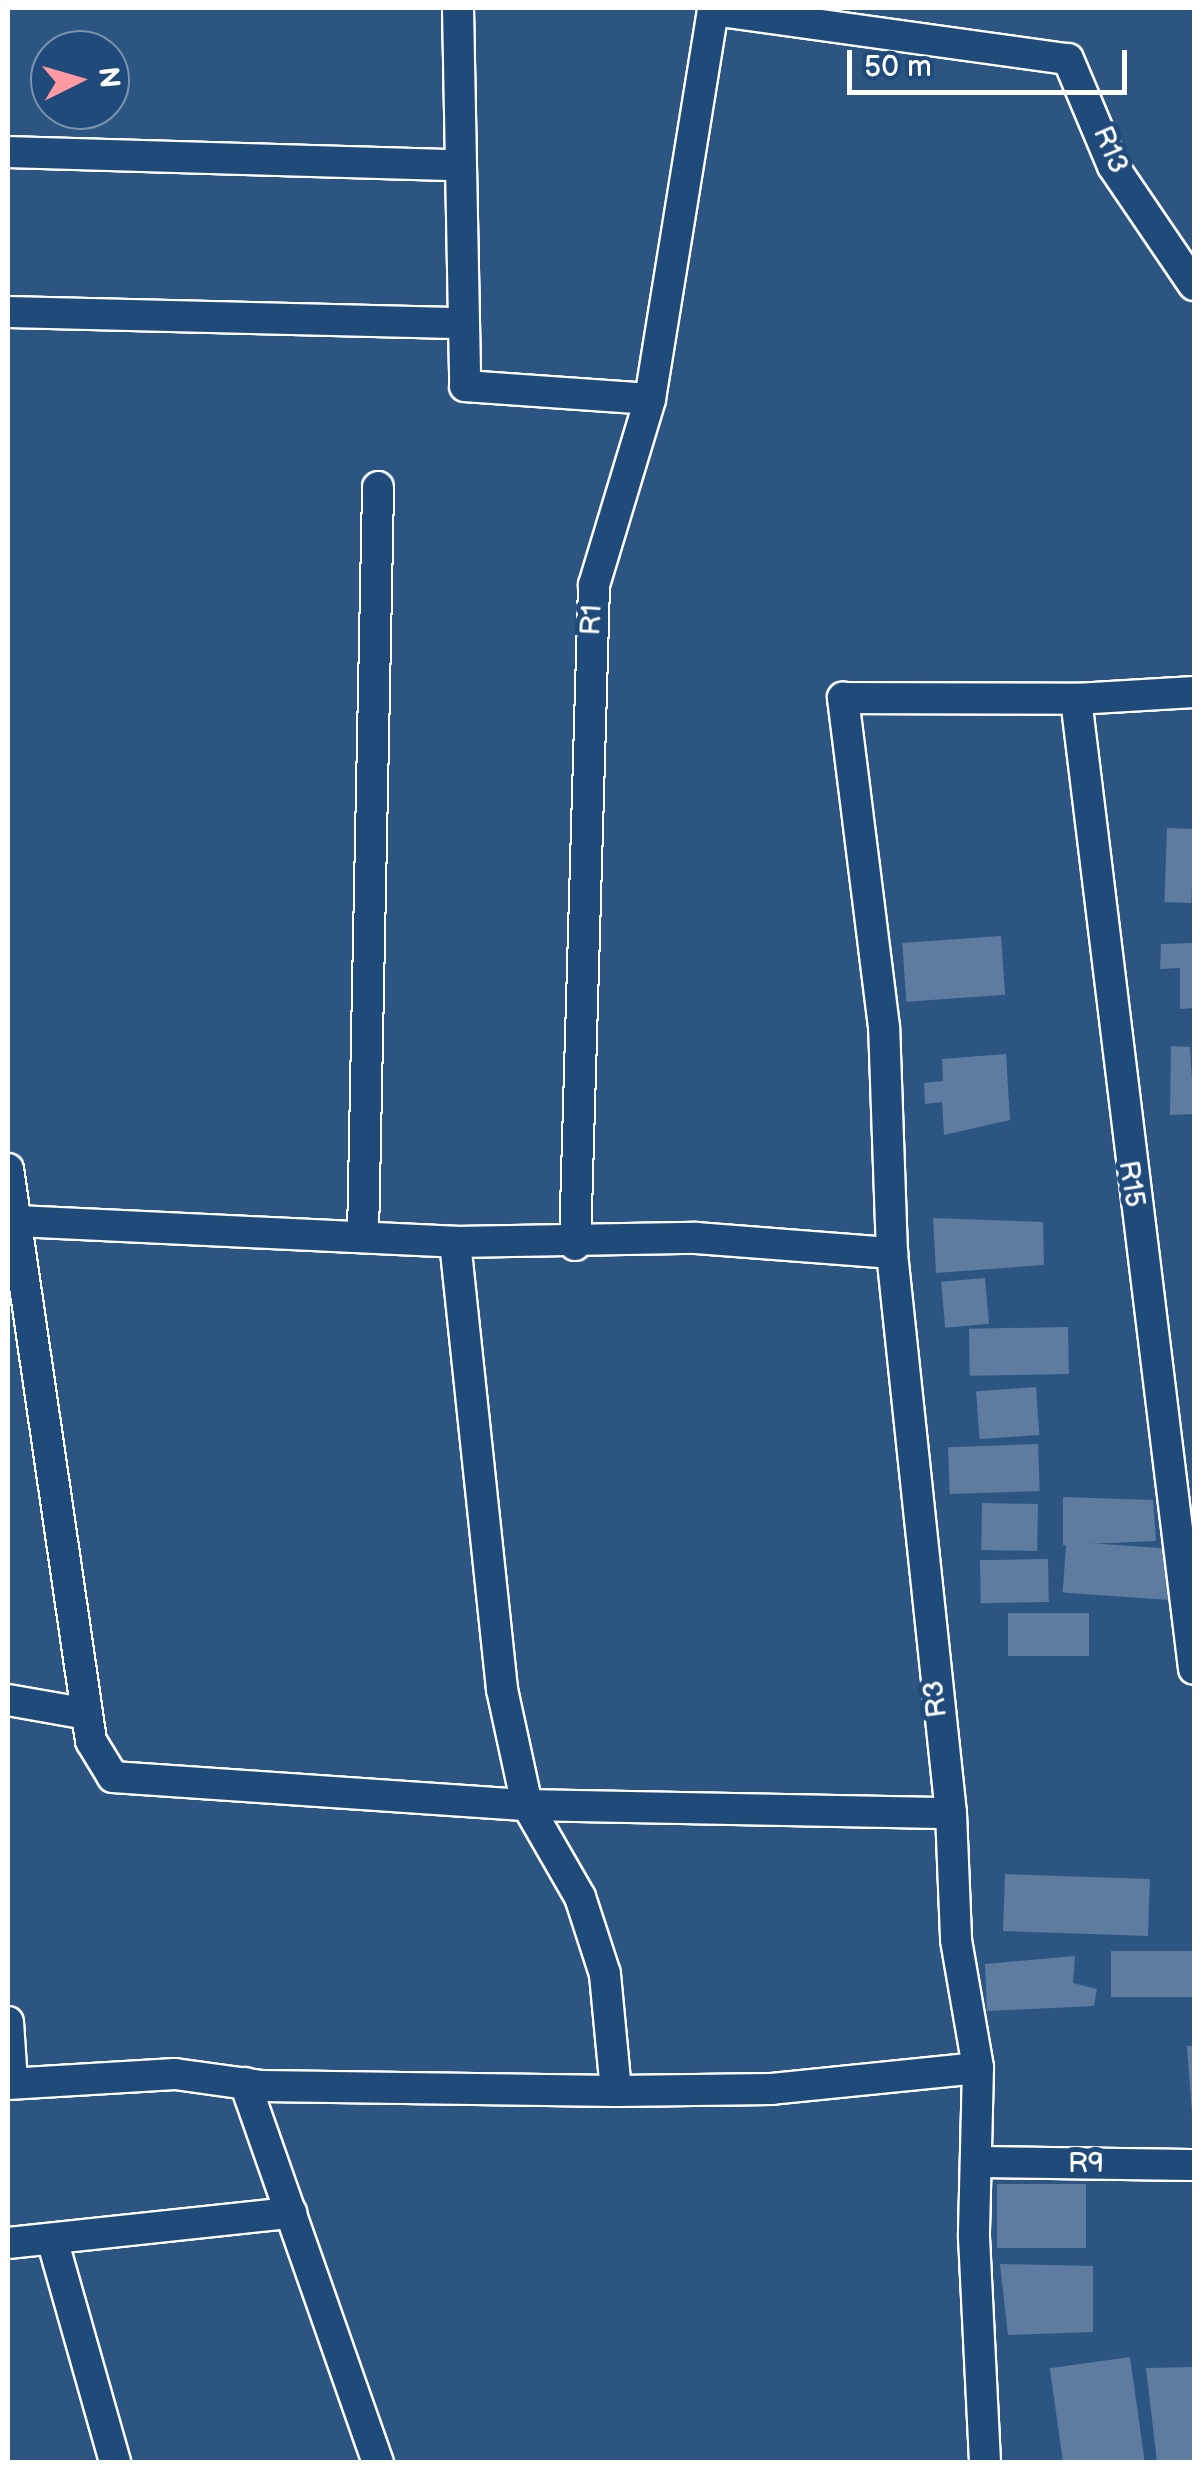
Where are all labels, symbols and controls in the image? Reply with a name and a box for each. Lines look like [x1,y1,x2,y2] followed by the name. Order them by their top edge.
[30,30,130,130] north arrow
[852,30,1132,92] scale bar
[864,49,932,85] text: 50 m
[91,66,126,89] text: N
[1085,121,1135,179] street label: R13
[574,604,610,636] street label: R1
[1111,1158,1151,1210] street label: R15
[917,1679,955,1719] street label: R3
[1068,2147,1104,2181] street label: R9

